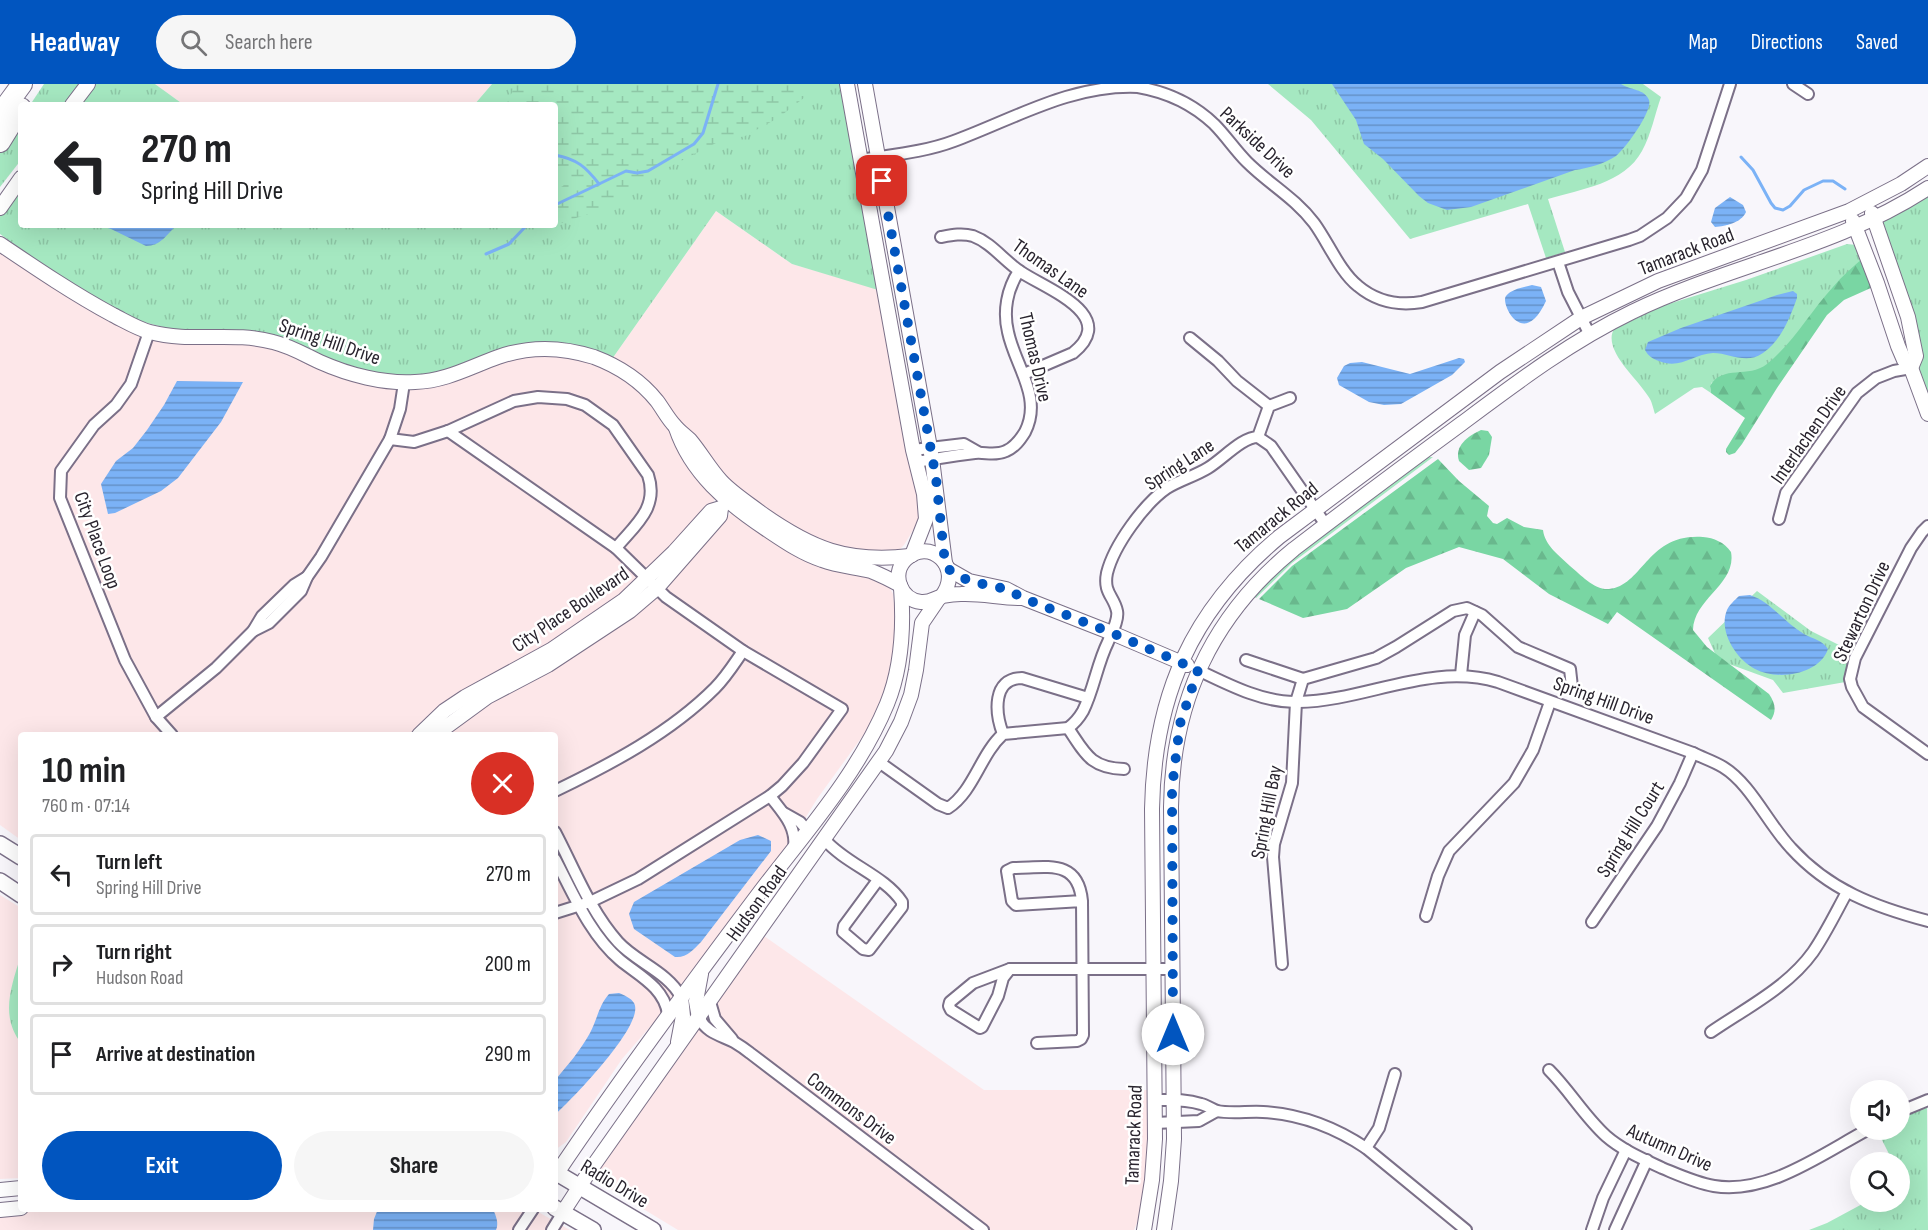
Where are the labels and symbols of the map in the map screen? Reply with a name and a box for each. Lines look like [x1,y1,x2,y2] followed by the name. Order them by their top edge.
[1215,102,1300,184] street label: Parkside Drive
[856,155,907,206] pin
[1635,223,1737,281] street label: Tamarack Road
[1008,234,1093,304] street label: Thomas Lane
[1013,310,1057,404] street label: Thomas Drive
[276,313,383,370] street label: Spring Hill Drive
[1766,381,1852,489] street label: Interlachen Drive
[1140,434,1219,496] street label: Spring Lane
[1230,477,1323,559] street label: Tamarack Road
[68,489,126,592] street label: City Place Loop
[1828,557,1896,665] street label: Stewarton Drive
[508,562,633,658] street label: City Place Boulevard
[1550,672,1657,730] street label: Spring Hill Drive
[1246,763,1288,861] street label: Spring Hill Bay
[1592,777,1670,882] street label: Spring Hill Court
[721,861,792,946] street label: Hudson Road
[1141,1002,1205,1066] position arrow
[802,1067,901,1150] street label: Commons Drive
[1120,1084,1148,1186] street label: Tamarack Road
[1622,1118,1716,1177] street label: Autumn Drive
[576,1154,653,1213] street label: Radio Drive

